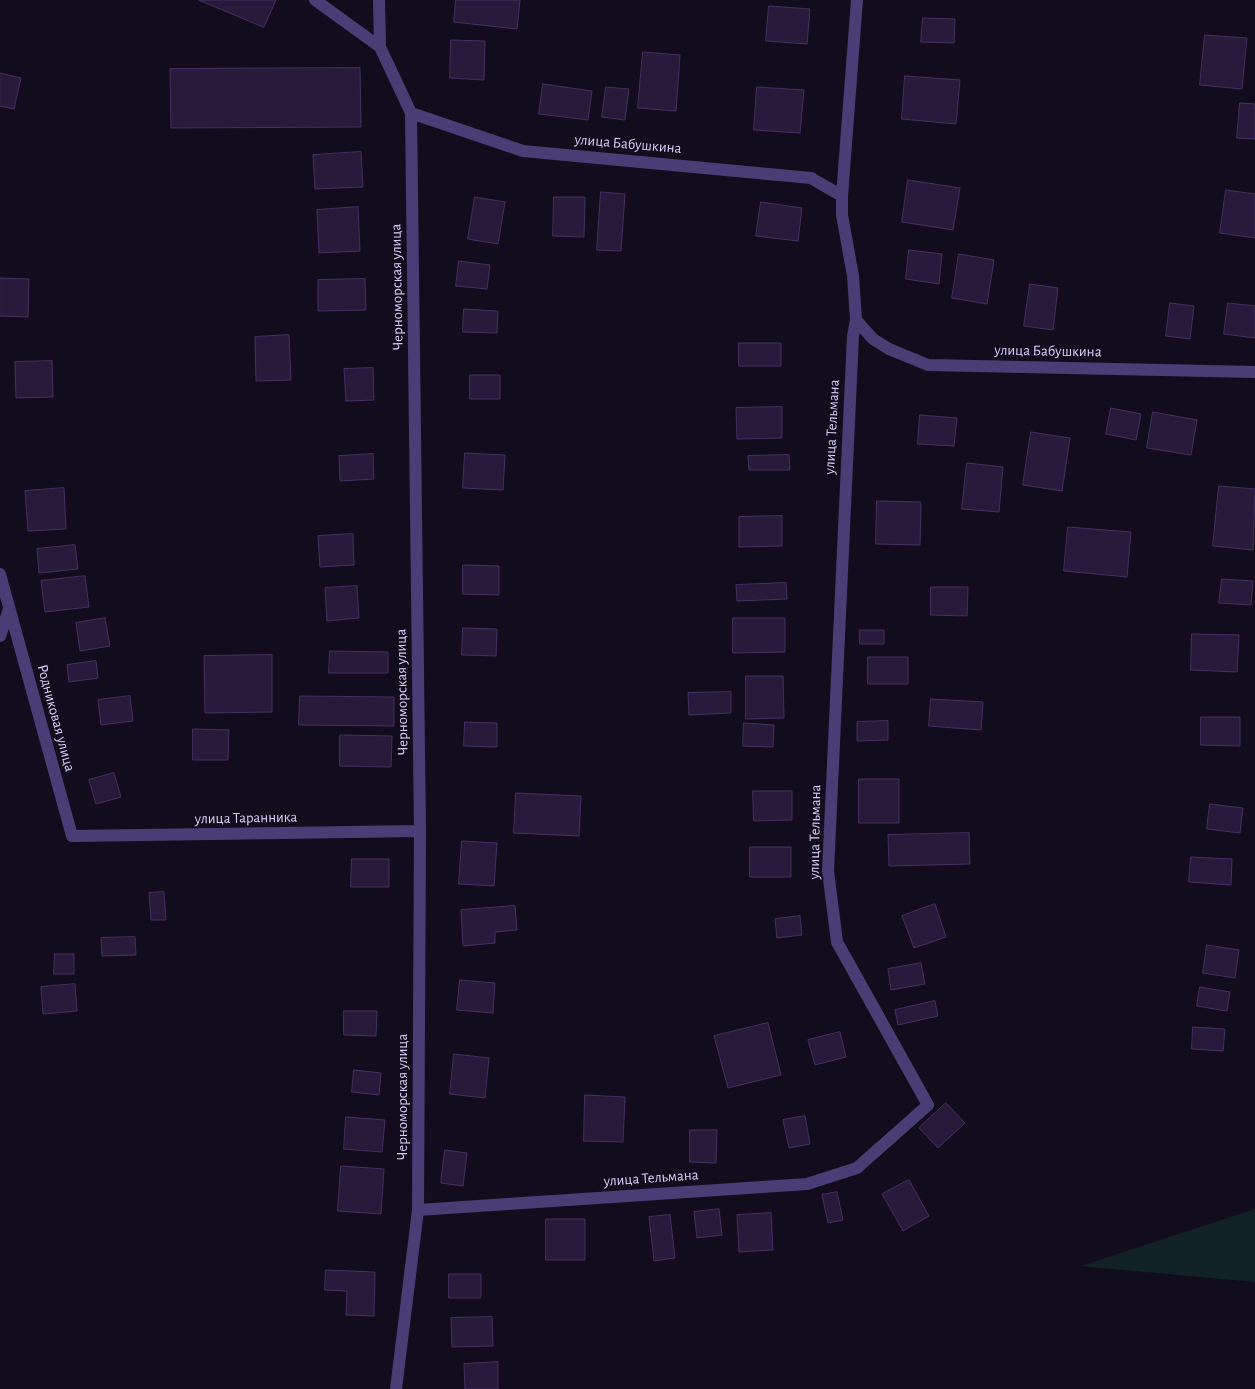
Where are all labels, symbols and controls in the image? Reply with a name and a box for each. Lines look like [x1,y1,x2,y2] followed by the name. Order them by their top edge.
[574,130,682,158] street label: улица Бабушкина
[387,224,407,350] street label: Черноморская улица
[994,341,1102,361] street label: улица Бабушкина
[821,379,843,475] street label: улица Тельмана
[392,629,412,755] street label: Черноморская улица
[33,662,79,774] street label: Родниковая улица
[805,784,825,880] street label: улица Тельмана
[195,808,297,828] street label: улица Таранника
[393,1034,411,1160] street label: Черноморская улица
[603,1166,699,1190] street label: улица Тельмана

